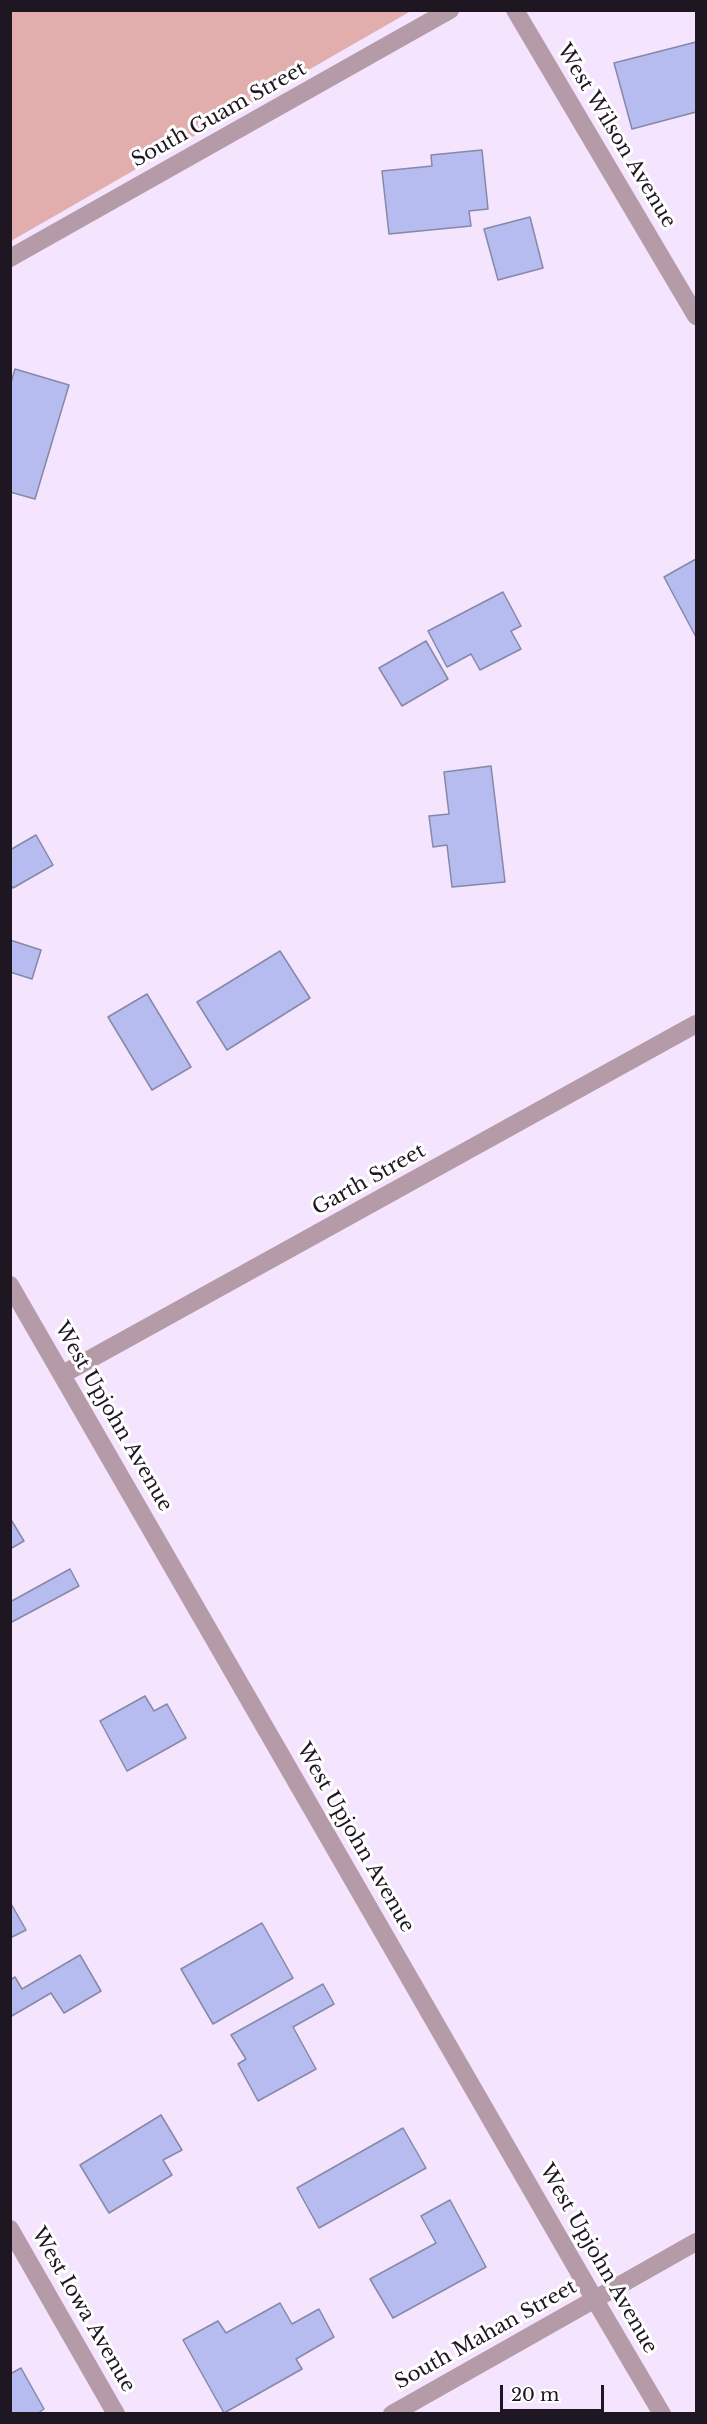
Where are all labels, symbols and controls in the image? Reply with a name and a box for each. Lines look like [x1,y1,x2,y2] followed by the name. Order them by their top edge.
[552,40,680,232] street label: West Wilson Avenue
[128,57,310,173] street label: South Guam Street
[308,1139,430,1221] street label: Garth Street
[49,1318,177,1516] street label: West Upjohn Avenue
[291,1739,419,1937] street label: West Upjohn Avenue
[534,2160,662,2358] street label: West Upjohn Avenue
[26,2223,140,2397] street label: West Iowa Avenue
[391,2275,581,2395] street label: South Mahan Street
[503,2373,606,2411] scale bar
[511,2384,559,2406] text: 20 m

